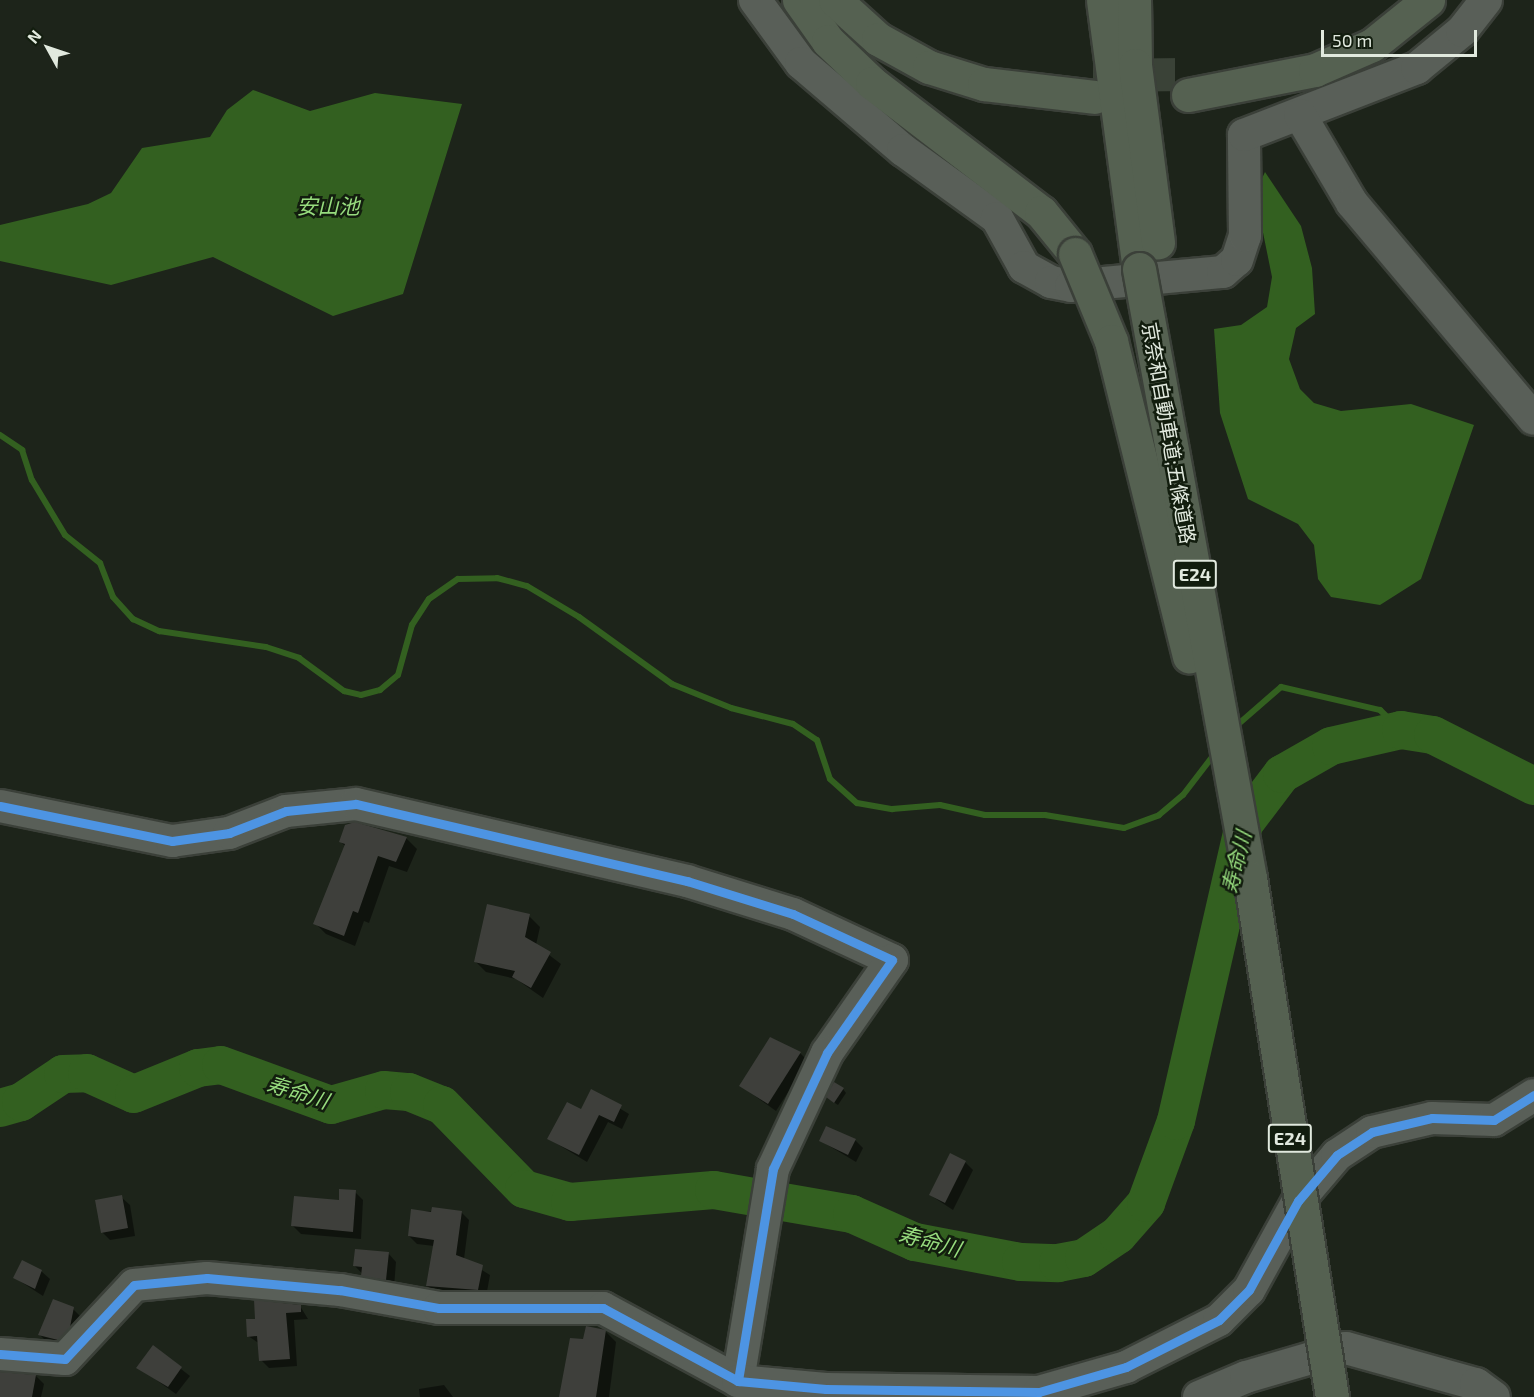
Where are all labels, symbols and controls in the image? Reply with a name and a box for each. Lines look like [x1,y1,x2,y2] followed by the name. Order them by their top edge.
[18,18,78,78] north arrow
[1324,18,1480,56] scale bar
[23,26,45,47] text: N
[1332,29,1372,51] text: 50 m
[297,193,359,219] water label: 安山池
[1138,320,1200,546] street label: 京奈和自動車道;五條道路
[1172,559,1218,589] road number: E24
[1216,828,1256,896] water label: 寿命川
[264,1071,332,1113] water label: 寿命川
[1268,1123,1312,1153] road number: E24
[896,1221,964,1261] water label: 寿命川

